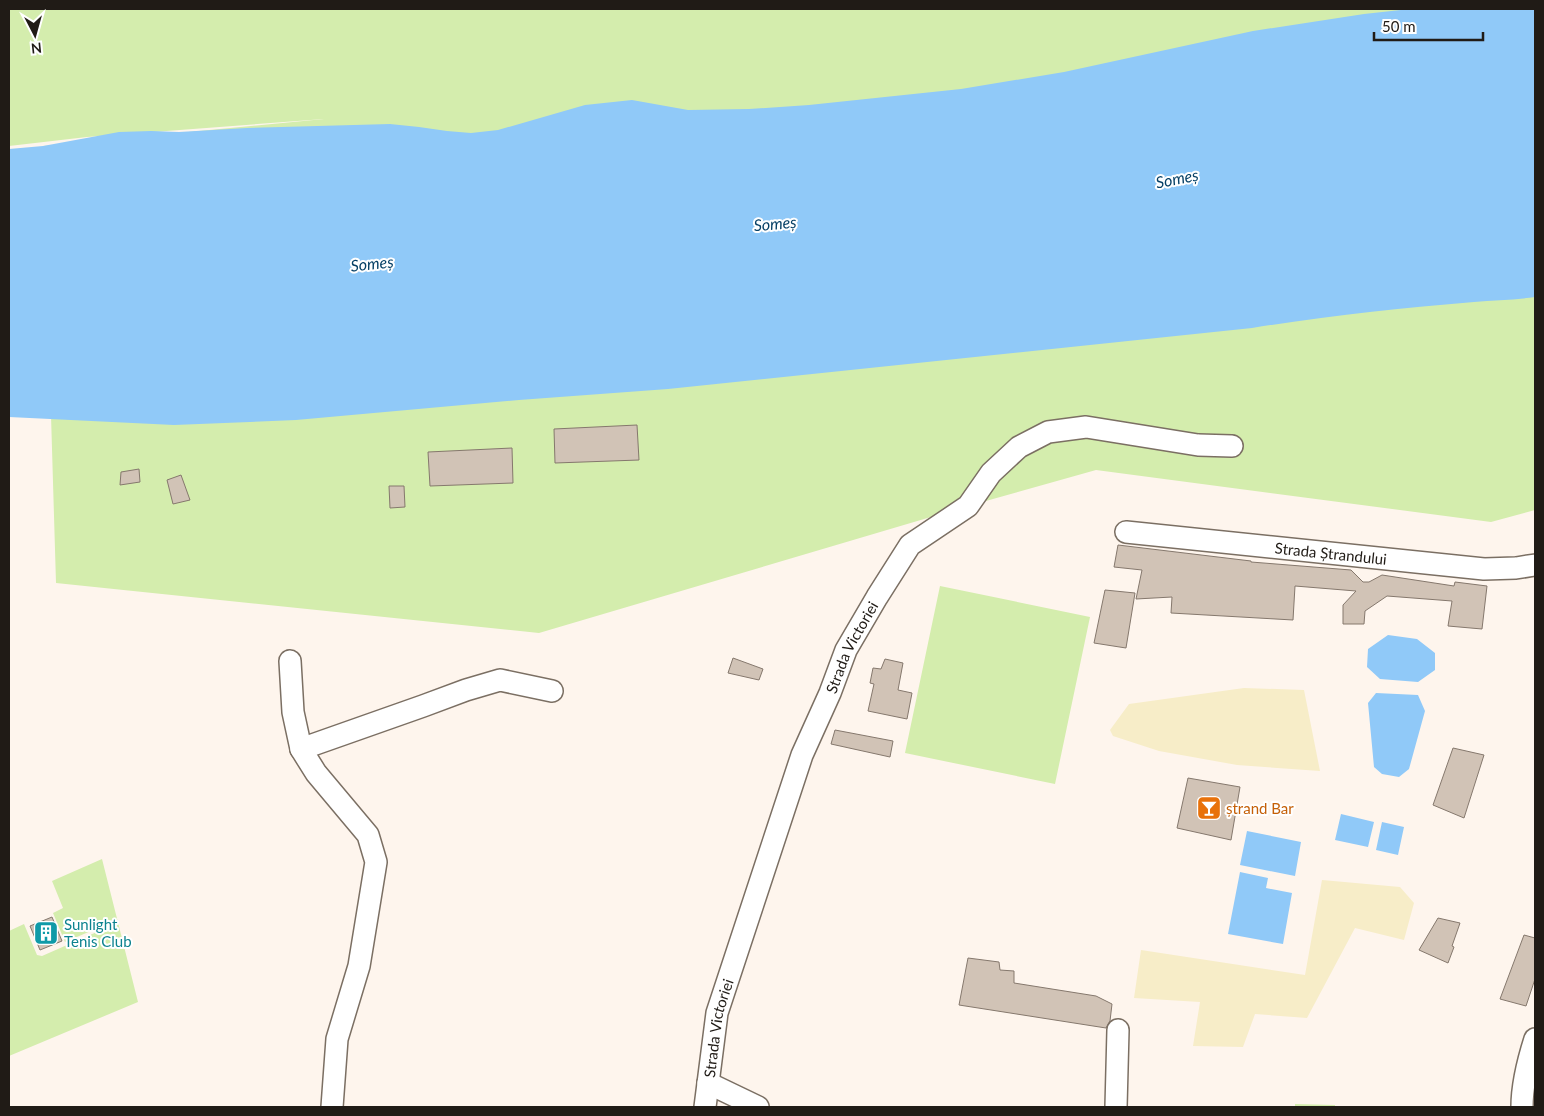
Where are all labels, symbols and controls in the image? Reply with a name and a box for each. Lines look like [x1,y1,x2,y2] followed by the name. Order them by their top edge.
[10,10,60,60] north arrow
[1374,10,1483,42] scale bar
[1382,17,1416,35] text: 50 m
[30,39,43,57] text: N
[1154,164,1201,191] water label: Someș
[753,212,798,234] water label: Someș
[350,251,395,275] water label: Someș
[1274,538,1388,568] street label: Strada Ștrandului
[822,598,882,696] street label: Strada Victoriei
[1196,795,1222,821] bar icon: ștrand Bar
[1226,799,1294,817] place label: ștrand Bar
[64,915,132,950] place label: Sunlight Tenis Club
[33,920,59,946] building icon: Sunlight Tenis Club
[700,976,737,1079] street label: Strada Victoriei

